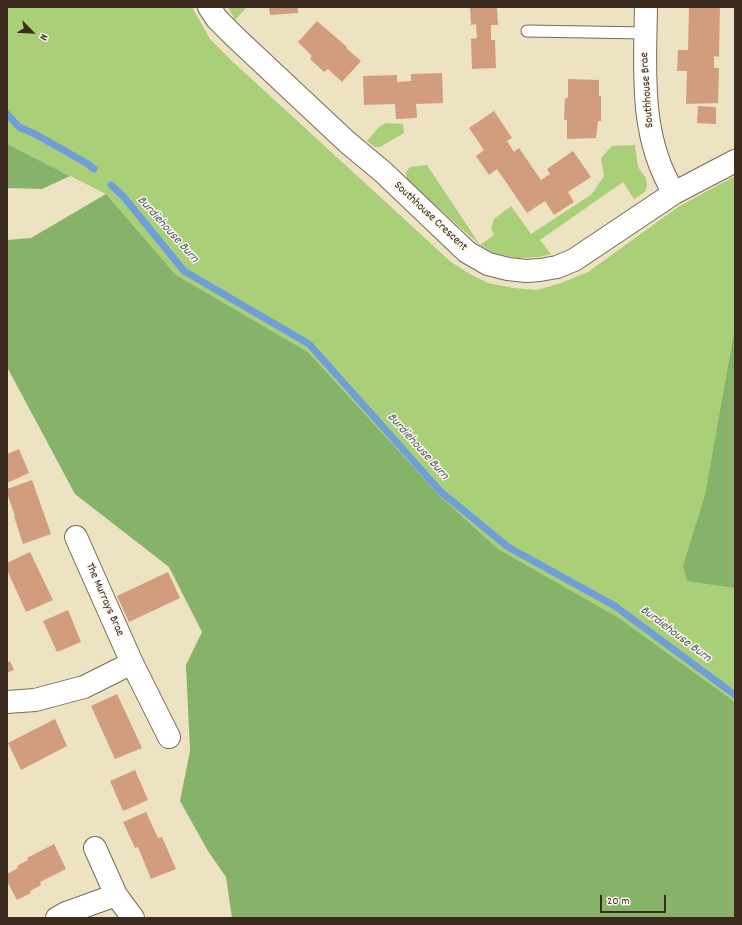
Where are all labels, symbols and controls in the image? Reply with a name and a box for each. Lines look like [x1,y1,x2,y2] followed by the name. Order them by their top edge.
[12,12,52,52] north arrow
[35,31,51,43] text: N
[638,52,658,128] street label: Southhouse Brae
[390,179,470,255] street label: Southhouse Crescent
[133,193,201,267] water label: Burdiehouse Burn
[383,410,451,484] water label: Burdiehouse Burn
[81,561,127,639] street label: The Murrays Brae
[636,603,714,667] water label: Burdiehouse Burn
[602,887,668,913] scale bar
[607,893,630,910] text: 20 m

